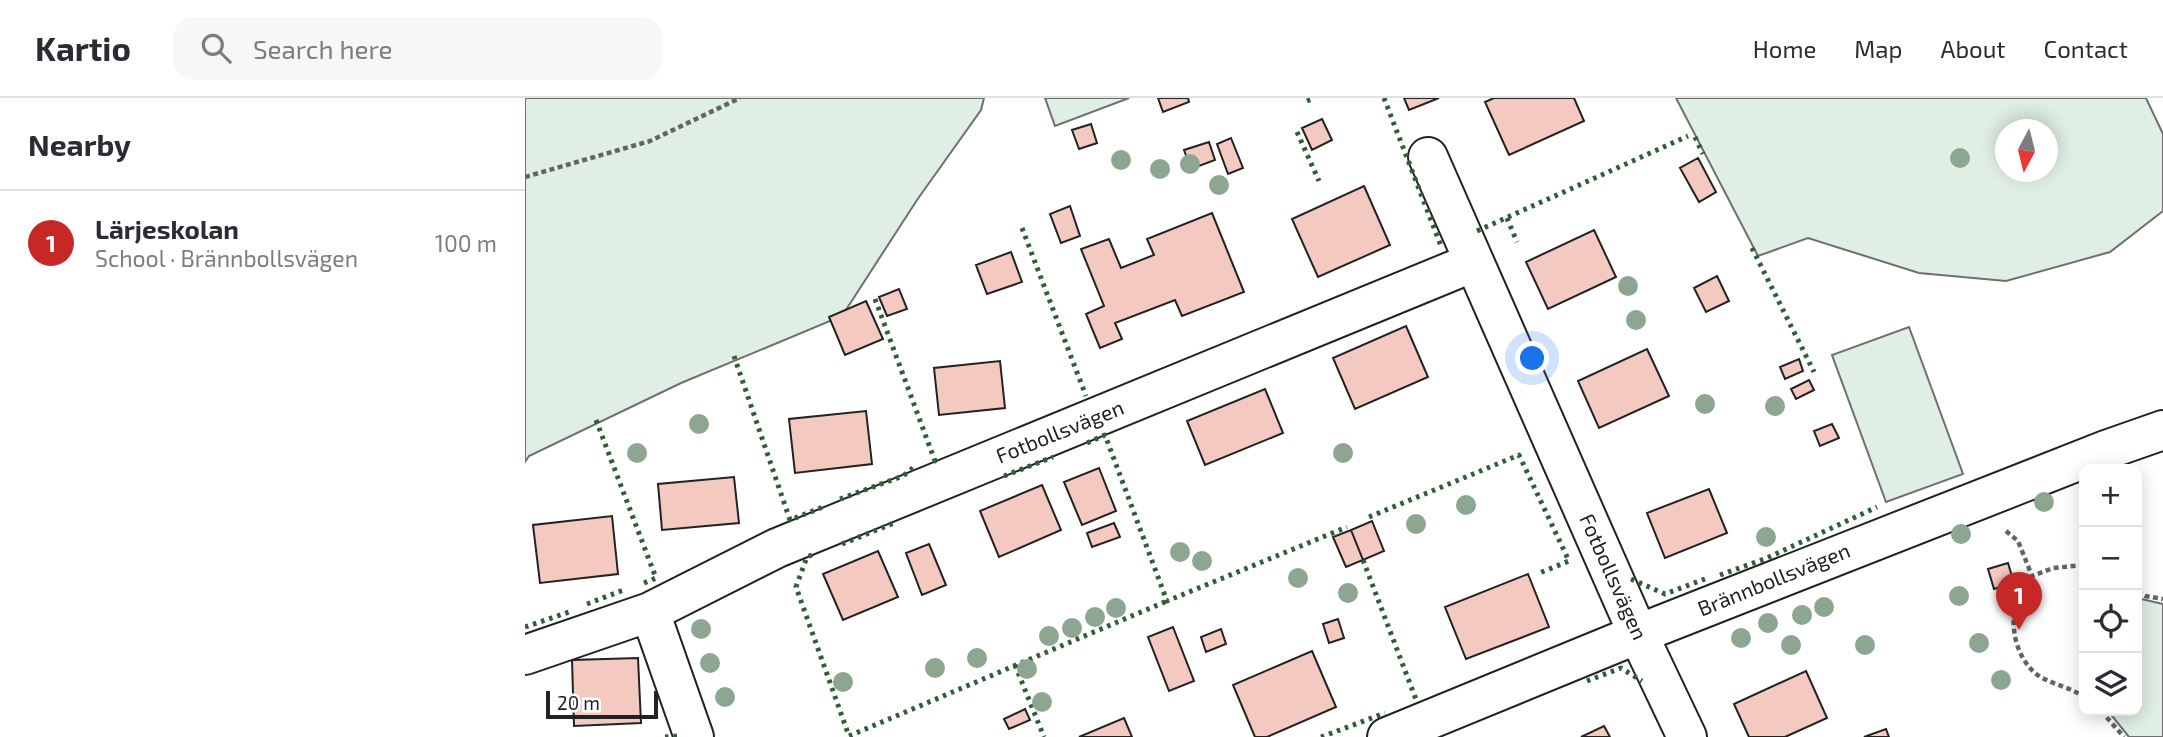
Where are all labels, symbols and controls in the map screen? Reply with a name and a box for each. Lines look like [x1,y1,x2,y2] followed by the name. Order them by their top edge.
[173,17,663,80] search box
[35,28,131,68] text: Kartio
[197,29,235,67] icon: search
[253,33,393,64] text: Search here
[1753,34,1816,63] text: Home
[1854,34,1902,63] text: Map
[1940,34,2006,63] text: About
[2044,34,2128,63] text: Contact
[1995,119,2058,182] north arrow
[28,126,131,162] text: Nearby
[95,213,239,244] text: Lärjeskolan
[46,229,56,257] text: 1
[435,229,497,257] text: 100 m
[95,244,358,272] text: School · Brännbollsvägen
[1515,341,1549,375] your location
[992,394,1127,468] street label: Fotbollsvägen
[2079,464,2142,716] map controls
[2079,464,2142,527] button: +
[1575,509,1653,643] street label: Fotbollsvägen
[2079,527,2142,590] button: −
[1694,537,1853,621] street label: Brännbollsvägen
[1996,572,2042,630] pin: 1
[2079,590,2142,653] button: locate
[2079,653,2142,716] button: layers
[546,688,658,720] scale bar
[557,691,600,714] text: 20 m

